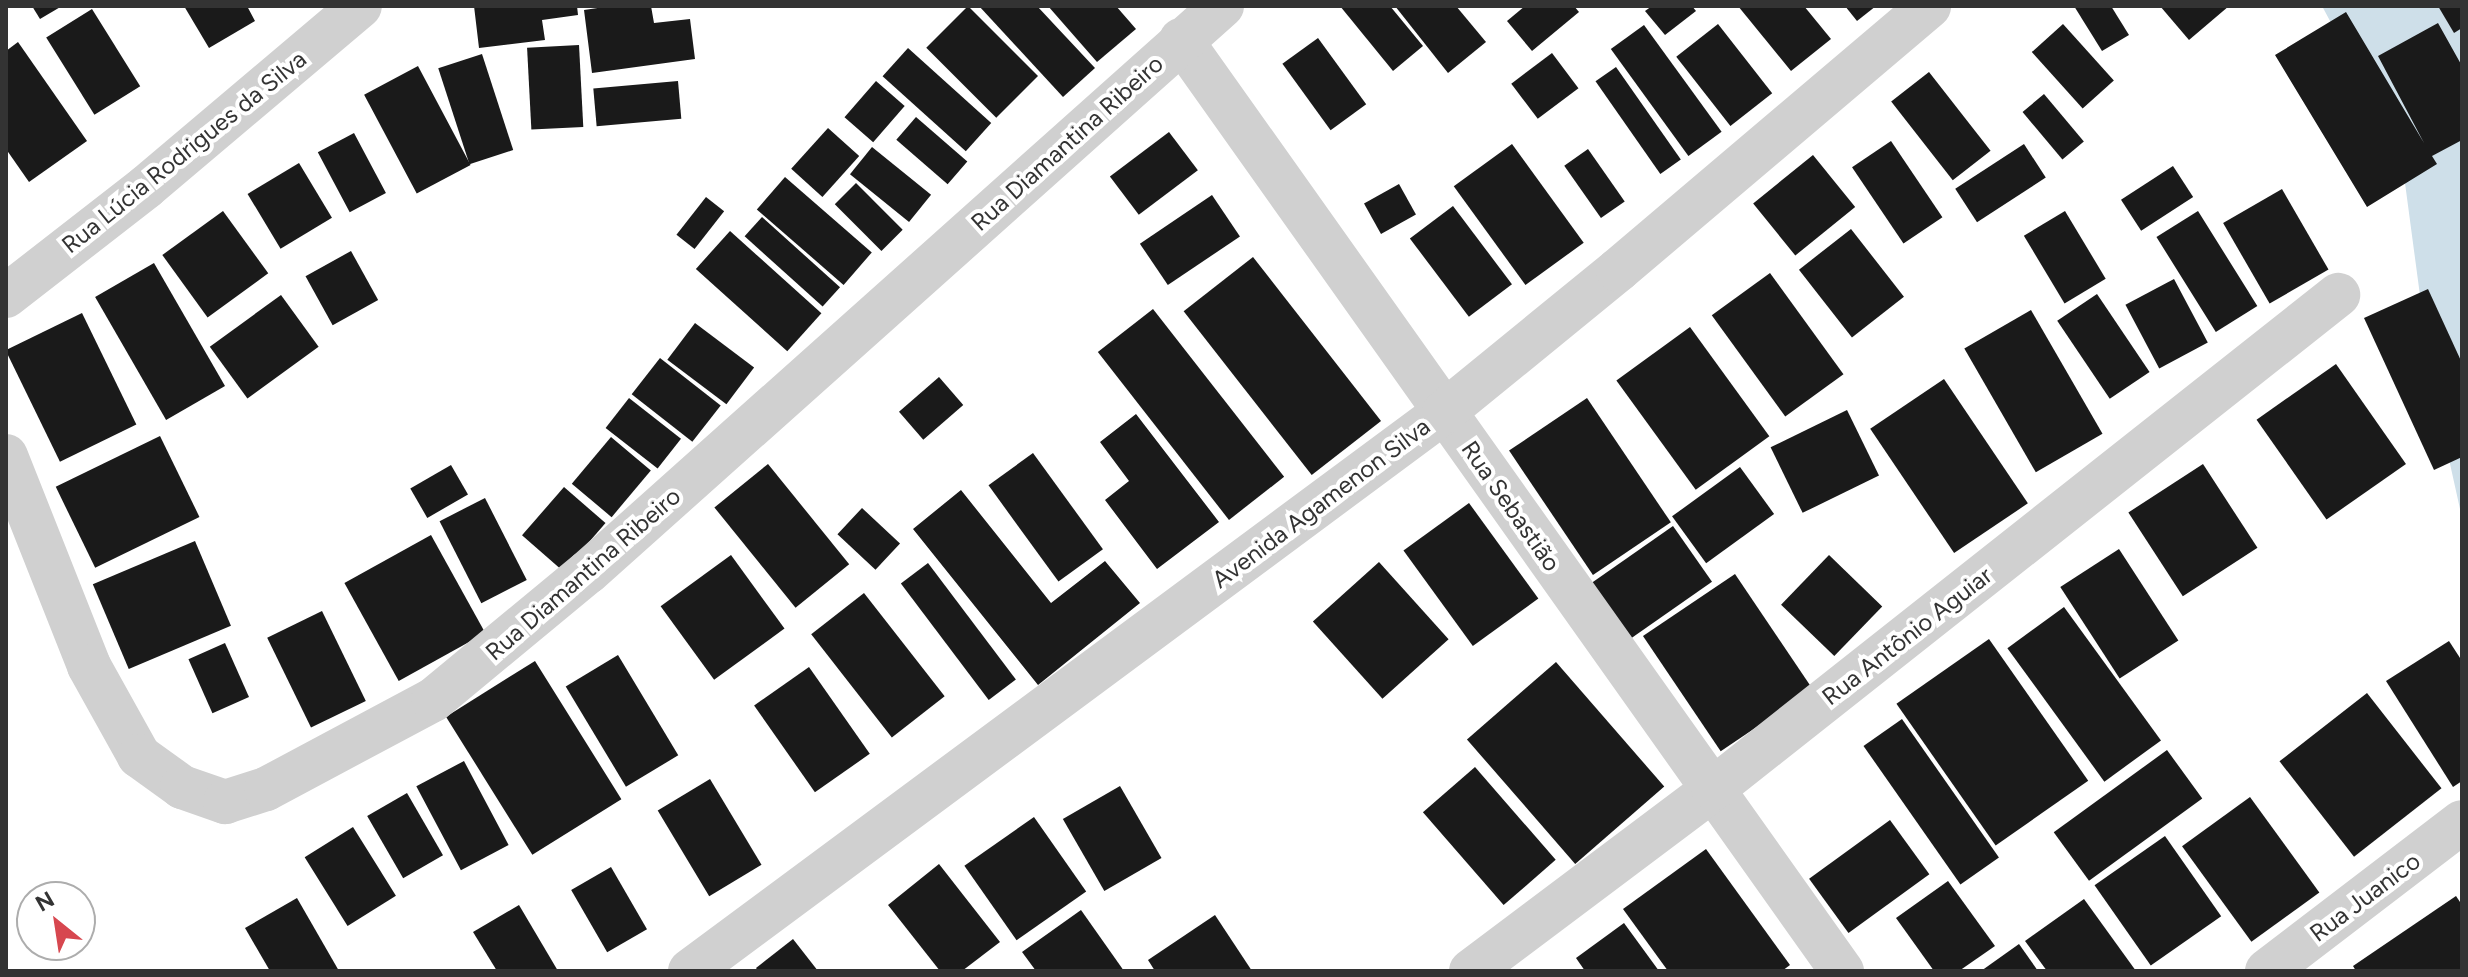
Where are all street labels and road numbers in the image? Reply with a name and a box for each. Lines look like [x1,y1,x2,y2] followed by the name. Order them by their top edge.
[56,45,312,259] street label: Rua Lúcia Rodrigues da Silva
[965,49,1169,237] street label: Rua Diamantina Ribeiro
[1206,412,1436,594] street label: Avenida Agamenon Silva
[1455,435,1567,577] street label: Rua Sebastião
[480,482,686,666] street label: Rua Diamantina Ribeiro
[1816,561,1998,711] street label: Rua Antônio Aguiar
[2304,846,2426,948] street label: Rua Juanico

